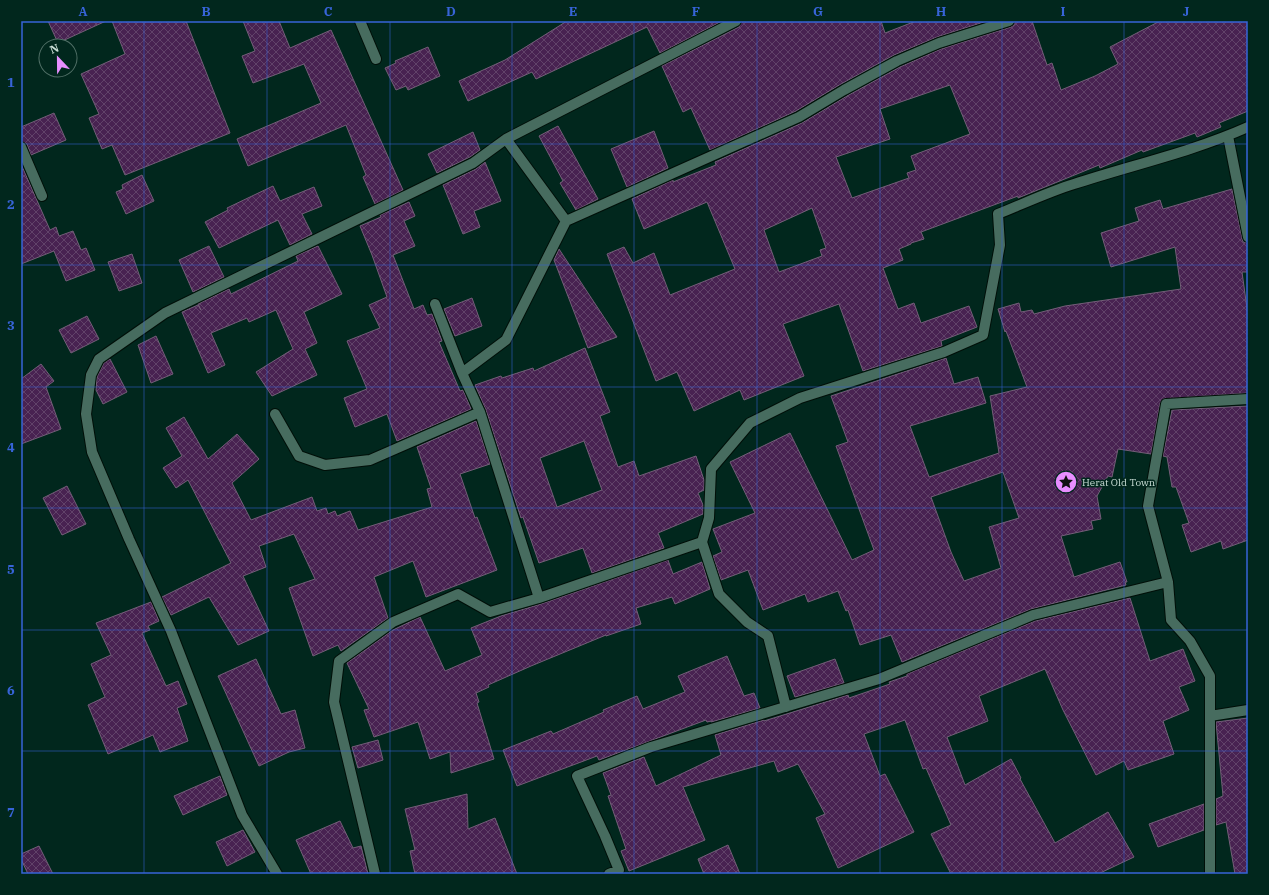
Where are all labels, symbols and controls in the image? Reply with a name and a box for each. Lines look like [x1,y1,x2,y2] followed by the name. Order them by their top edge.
[78,3,88,20] text: A
[201,3,211,20] text: B
[324,3,333,20] text: C
[446,3,456,20] text: D
[569,3,577,20] text: E
[692,3,700,20] text: F
[813,3,823,20] text: G
[936,3,947,20] text: H
[1061,3,1066,20] text: I
[1183,3,1190,20] text: J
[38,38,78,78] north arrow
[48,40,61,57] text: N
[7,74,15,91] text: 1
[7,196,15,213] text: 2
[7,317,15,334] text: 3
[7,439,15,456] text: 4
[1053,469,1079,495] place icon: Herat Old Town
[1082,476,1156,489] place label: Herat Old Town
[7,561,15,578] text: 5
[7,682,15,699] text: 6
[7,804,15,821] text: 7

